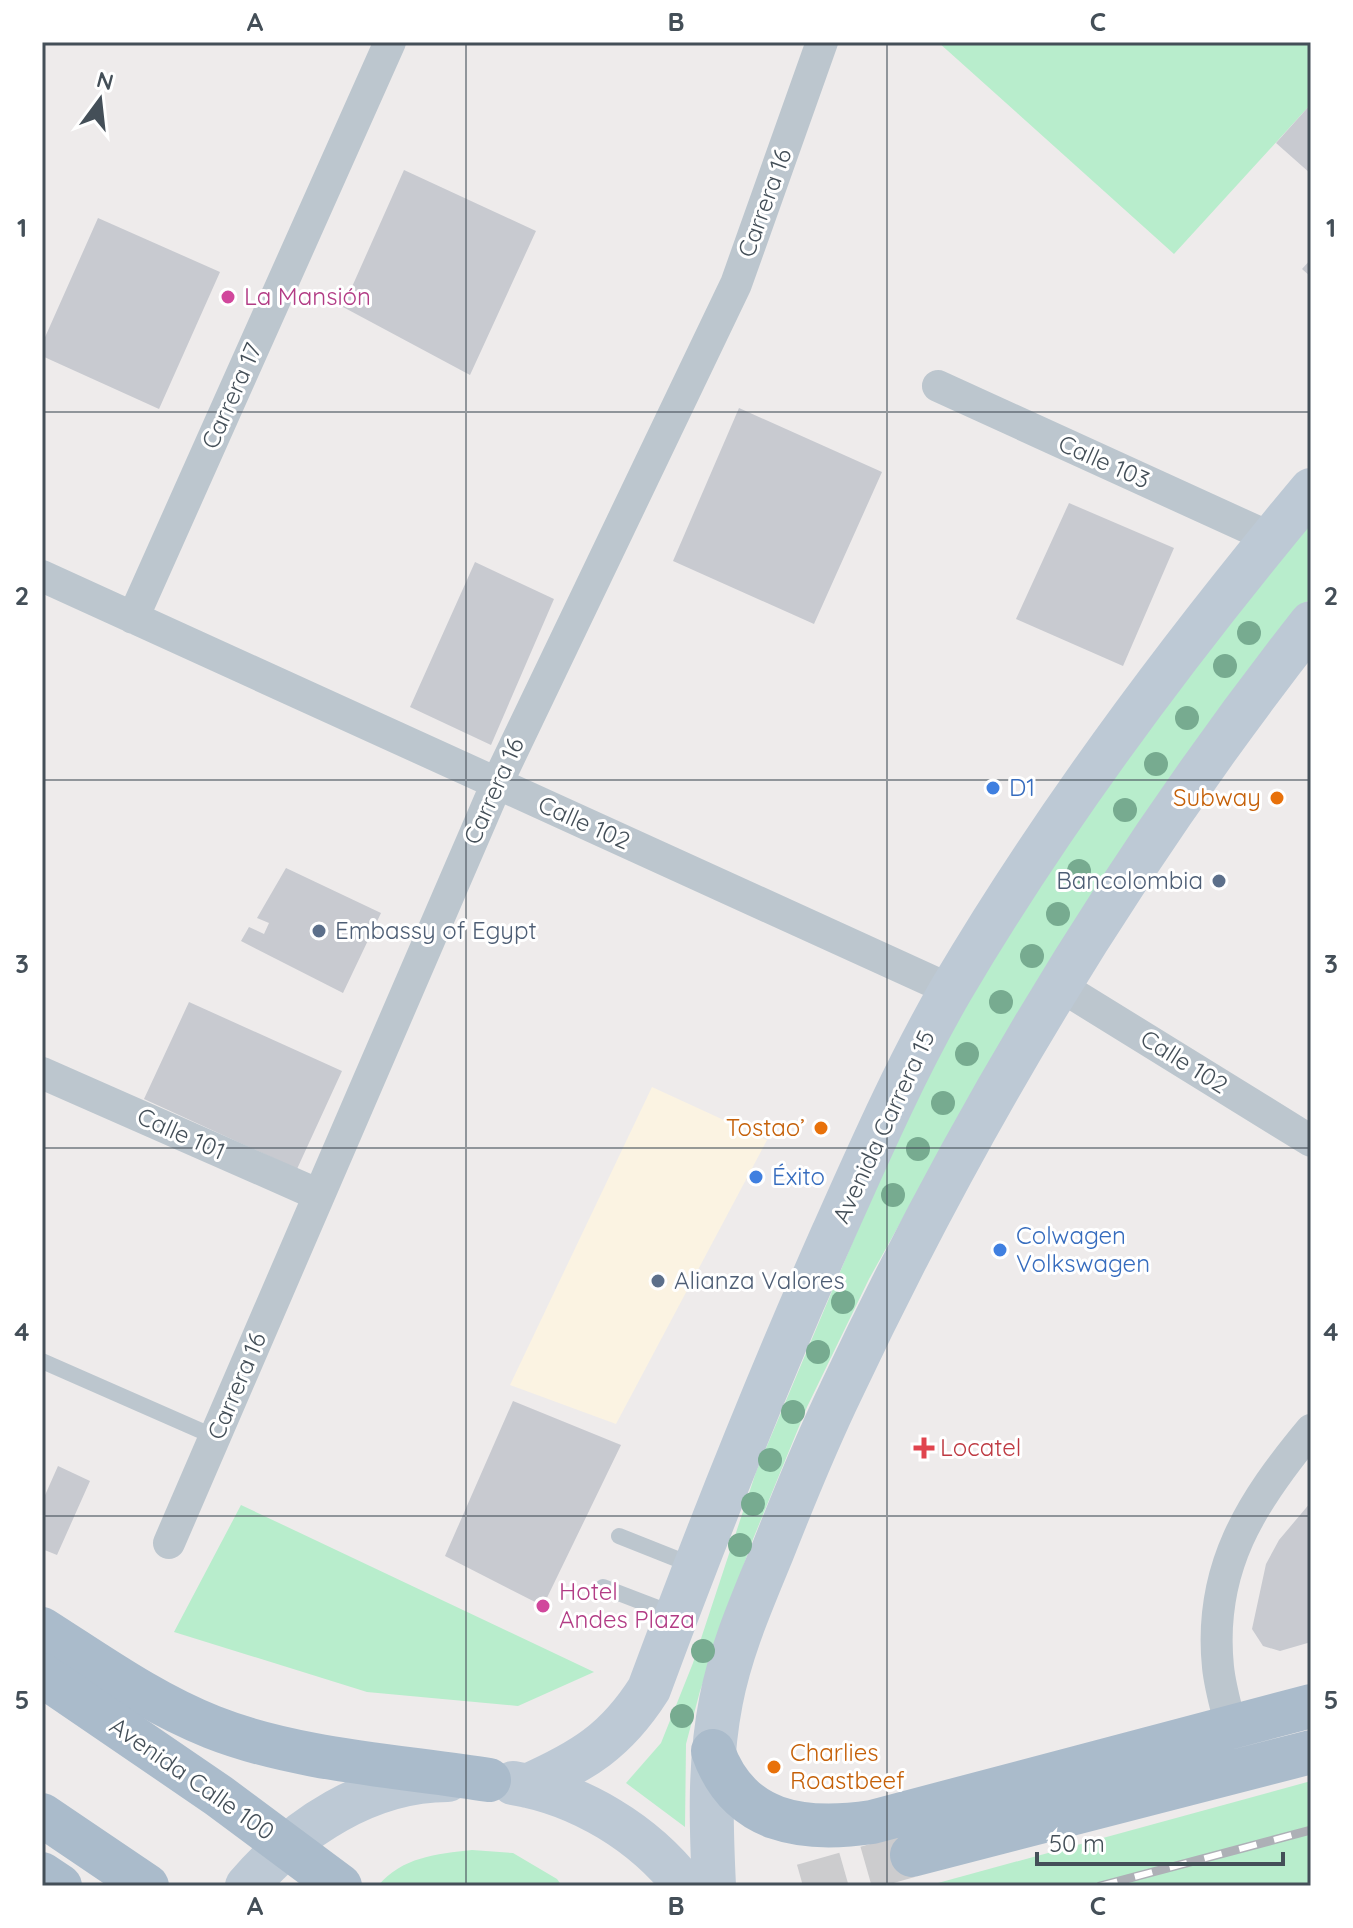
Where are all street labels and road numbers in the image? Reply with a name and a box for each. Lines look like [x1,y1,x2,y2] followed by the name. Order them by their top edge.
[731,144,798,261] street label: Carrera 16
[194,338,268,453] street label: Carrera 17
[1054,428,1155,494] street label: Calle 103
[456,733,530,849] street label: Carrera 16
[534,789,635,856] street label: Calle 102
[1135,1023,1234,1100] street label: Calle 102
[825,1025,941,1228] street label: Avenida Carrera 15
[133,1100,230,1166] street label: Calle 101
[200,1327,272,1444] street label: Carrera 16
[104,1710,281,1846] street label: Avenida Calle 100

